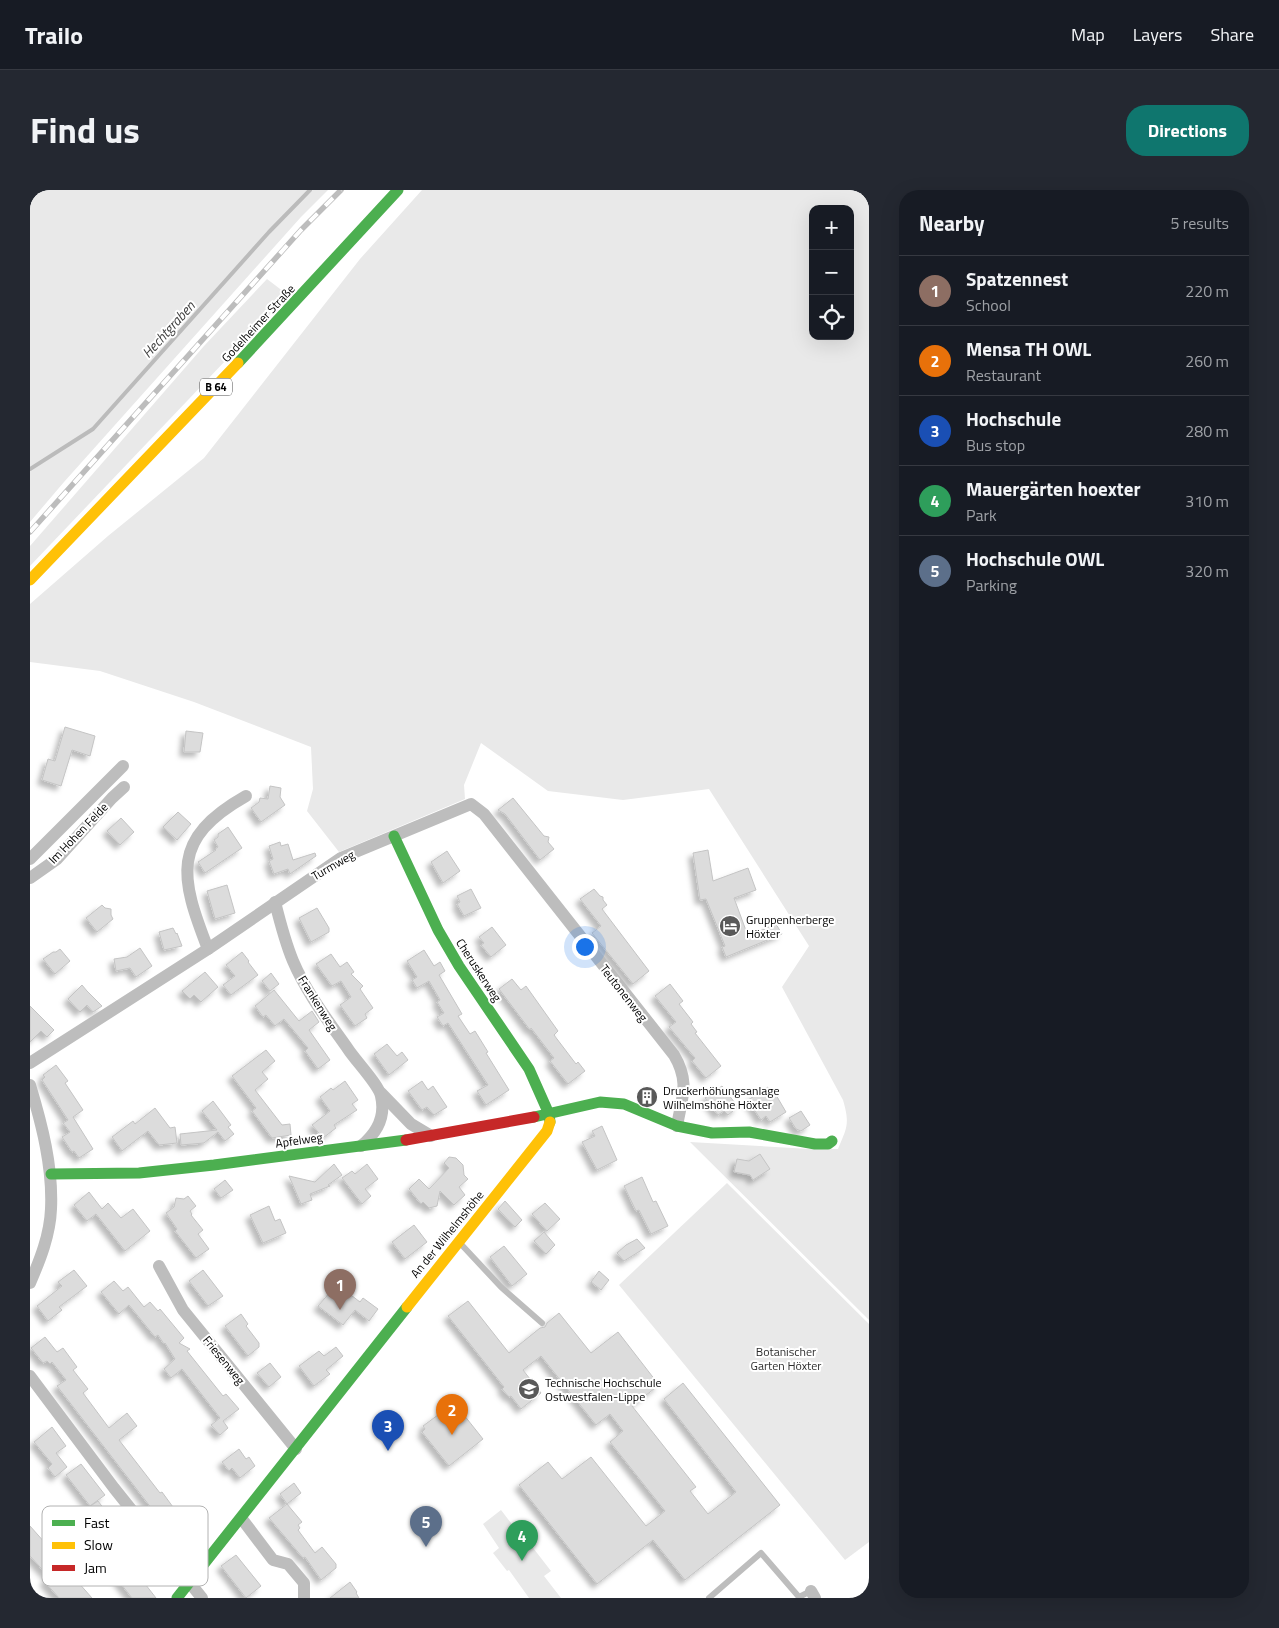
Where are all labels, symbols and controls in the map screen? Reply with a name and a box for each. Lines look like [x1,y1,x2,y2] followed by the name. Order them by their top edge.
[25,17,83,53] text: Trailo
[1071,21,1105,48] text: Map
[1133,21,1182,48] text: Layers
[1210,21,1254,48] text: Share
[30,103,140,157] text: Find us
[1126,105,1249,156] button: Directions
[809,205,854,340] map controls
[809,205,854,250] button: +
[919,207,984,239] text: Nearby
[1170,211,1229,235] text: 5 results
[809,250,854,295] button: −
[966,264,1068,293] text: Spatzennest
[931,279,939,303] text: 1
[1185,279,1229,303] text: 220 m
[217,280,299,366] street label: Godelheimer Straße
[966,293,1011,317] text: School
[137,295,200,362] water label: Hechtgraben
[809,295,854,340] button: locate
[966,334,1091,363] text: Mensa TH OWL
[931,349,939,373] text: 2
[1185,349,1229,373] text: 260 m
[966,363,1041,387] text: Restaurant
[200,378,232,396] road number: B 64
[966,404,1061,433] text: Hochschule
[931,419,939,443] text: 3
[1185,419,1229,443] text: 280 m
[966,433,1025,457] text: Bus stop
[966,474,1140,503] text: Mauergärten hoexter
[931,489,939,513] text: 4
[1185,489,1229,513] text: 310 m
[966,503,997,527] text: Park
[966,544,1104,573] text: Hochschule OWL
[931,559,939,583] text: 5
[1185,559,1229,583] text: 320 m
[966,573,1017,597] text: Parking
[44,798,112,868] street label: Im Hohen Felde
[308,845,358,885] street label: Turmweg
[746,910,834,943] place label: Gruppenherberge Höxter
[718,914,742,938] hotel icon: Gruppenherberge Höxter
[572,934,598,960] your location
[451,935,507,1005] street label: Cheruskerweg
[595,960,653,1026] street label: Teutonenweg
[294,972,342,1034] street label: Frankenweg
[663,1081,780,1114] place label: Druckerhöhungsanlage Wilhelmshöhe Höxter
[635,1085,659,1109] building icon: Druckerhöhungsanlage Wilhelmshöhe Höxter
[274,1127,324,1153] street label: Apfelweg
[406,1186,488,1282] street label: An der Wilhelmshöhe
[324,1269,356,1310] pin: 1
[198,1331,250,1389] street label: Friesenweg
[751,1342,822,1375] park label: Botanischer Garten Höxter
[545,1373,662,1406] place label: Technische Hochschule Ostwestfalen-Lippe
[517,1377,541,1401] school or university icon: Technische Hochschule Ostwestfalen-Lippe
[436,1394,468,1435] pin: 2
[372,1410,404,1451] pin: 3
[42,1506,208,1586] legend
[410,1506,442,1547] pin: 5
[84,1512,109,1533] text: Fast
[506,1520,538,1561] pin: 4
[84,1534,113,1555] text: Slow
[84,1557,107,1578] text: Jam

